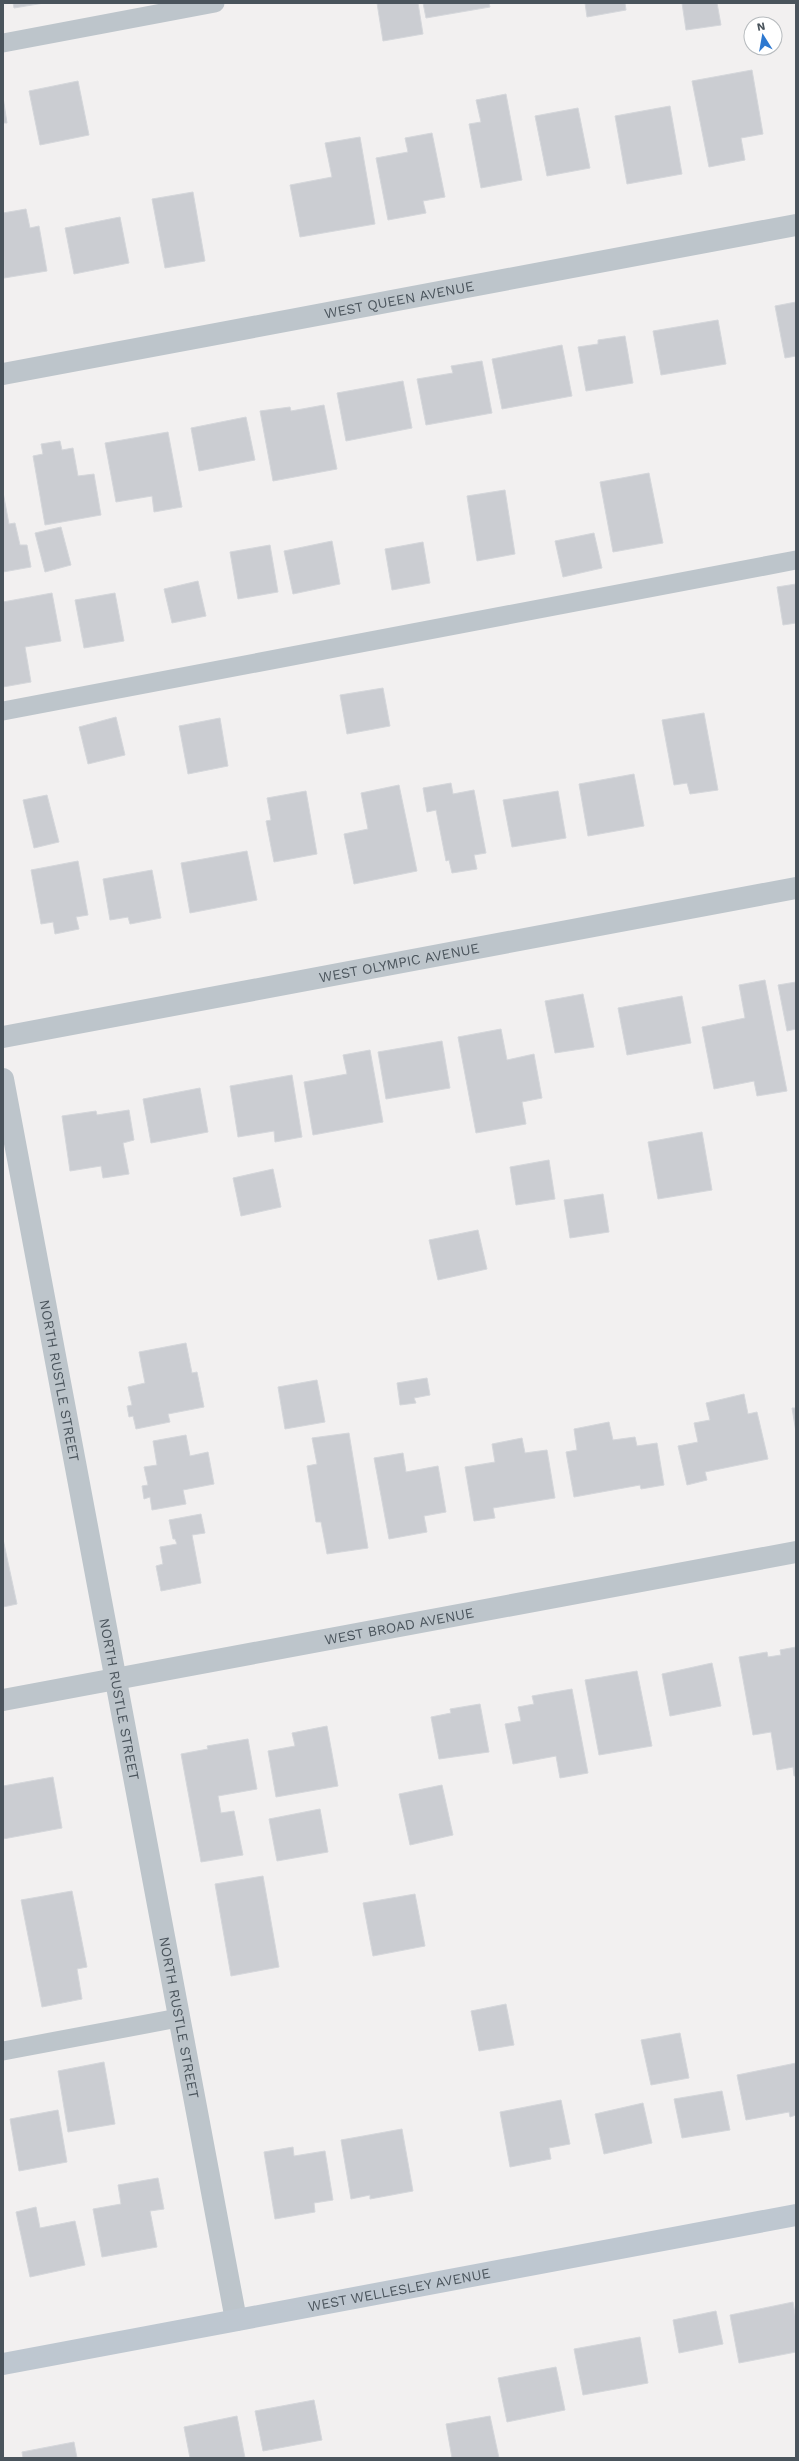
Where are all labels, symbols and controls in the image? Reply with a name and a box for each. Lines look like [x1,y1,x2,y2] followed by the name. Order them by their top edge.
[743,16,783,56] north arrow
[756,20,766,34] text: N
[323,278,475,321] street label: WEST QUEEN AVENUE
[318,940,481,985] street label: WEST OLYMPIC AVENUE
[37,1298,83,1464] street label: NORTH RUSTLE STREET
[323,1604,475,1648] street label: WEST BROAD AVENUE
[96,1617,143,1782] street label: NORTH RUSTLE STREET
[156,1935,202,2100] street label: NORTH RUSTLE STREET
[307,2265,492,2315] street label: WEST WELLESLEY AVENUE

